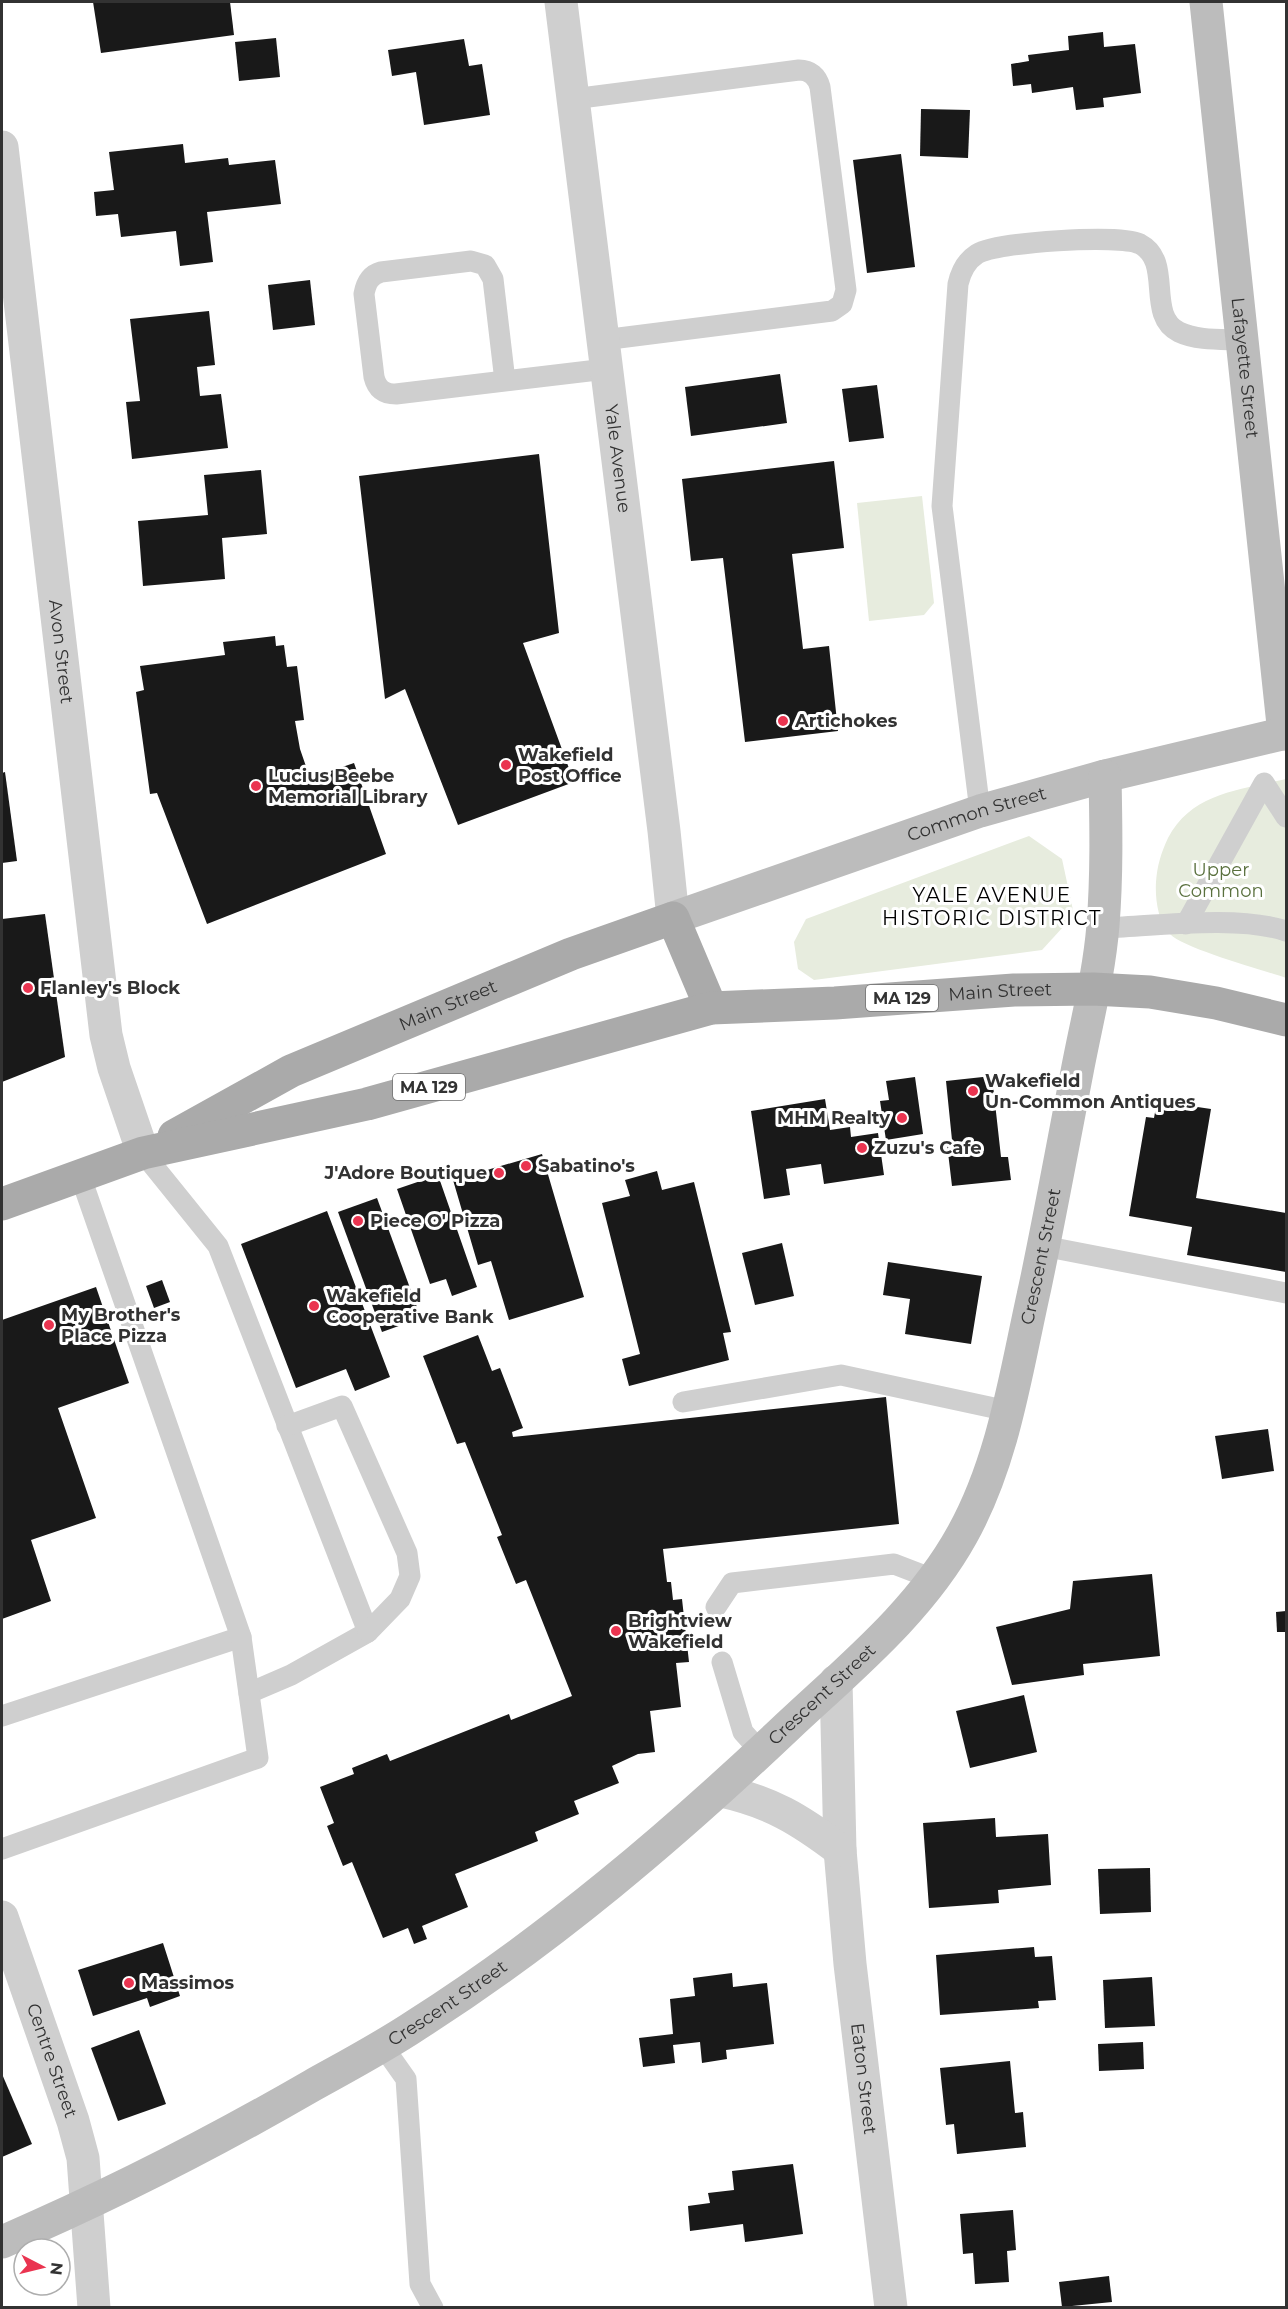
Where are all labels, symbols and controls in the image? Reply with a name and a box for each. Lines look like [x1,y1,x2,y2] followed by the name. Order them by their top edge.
[1227,296,1263,440] street label: Lafayette Street
[600,403,635,514] street label: Yale Avenue
[44,598,78,705] street label: Avon Street
[794,710,898,732] place label: Artichokes
[776,714,790,728] marker: Artichokes
[518,744,622,787] place label: Wakefield Post Office
[499,758,513,772] marker: Wakefield Post Office
[268,765,428,808] place label: Lucius Beebe Memorial Library
[249,779,263,793] marker: Lucius Beebe Memorial Library
[904,782,1049,847] street label: Common Street
[1178,859,1264,902] park label: Upper Common
[882,883,1102,930] district label: YALE AVENUE HISTORIC DISTRICT
[396,975,500,1036] street label: Main Street
[40,977,180,999] place label: Flanley's Block
[947,979,1052,1006] street label: Main Street
[21,981,35,995] marker: Flanley's Block
[866,985,938,1011] road number: MA 129
[985,1070,1196,1113] place label: Wakefield Un-Common Antiques
[393,1074,465,1100] road number: MA 129
[966,1084,980,1098] marker: Wakefield Un-Common Antiques
[777,1107,890,1129] place label: MHM Realty
[895,1111,909,1125] marker: MHM Realty
[874,1137,982,1159] place label: Zuzu's Cafe
[855,1141,869,1155] marker: Zuzu's Cafe
[538,1155,635,1177] place label: Sabatino's
[519,1159,533,1173] marker: Sabatino's
[324,1162,487,1184] place label: J'Adore Boutique
[492,1166,506,1180] marker: J'Adore Boutique
[1016,1186,1066,1327] street label: Crescent Street
[370,1210,500,1232] place label: Piece O' Pizza
[351,1214,365,1228] marker: Piece O' Pizza
[326,1285,494,1328] place label: Wakefield Cooperative Bank
[307,1299,321,1313] marker: Wakefield Cooperative Bank
[61,1304,181,1347] place label: My Brother's Place Pizza
[42,1318,56,1332] marker: My Brother's Place Pizza
[628,1610,732,1653] place label: Brightview Wakefield
[609,1624,623,1638] marker: Brightview Wakefield
[764,1639,880,1750] street label: Crescent Street
[384,1956,511,2051] street label: Crescent Street
[141,1972,235,1994] place label: Massimos
[122,1976,136,1990] marker: Massimos
[22,2000,82,2121] street label: Centre Street
[846,2022,881,2136] street label: Eaton Street
[12,2237,72,2297] north arrow
[46,2261,67,2276] text: N

